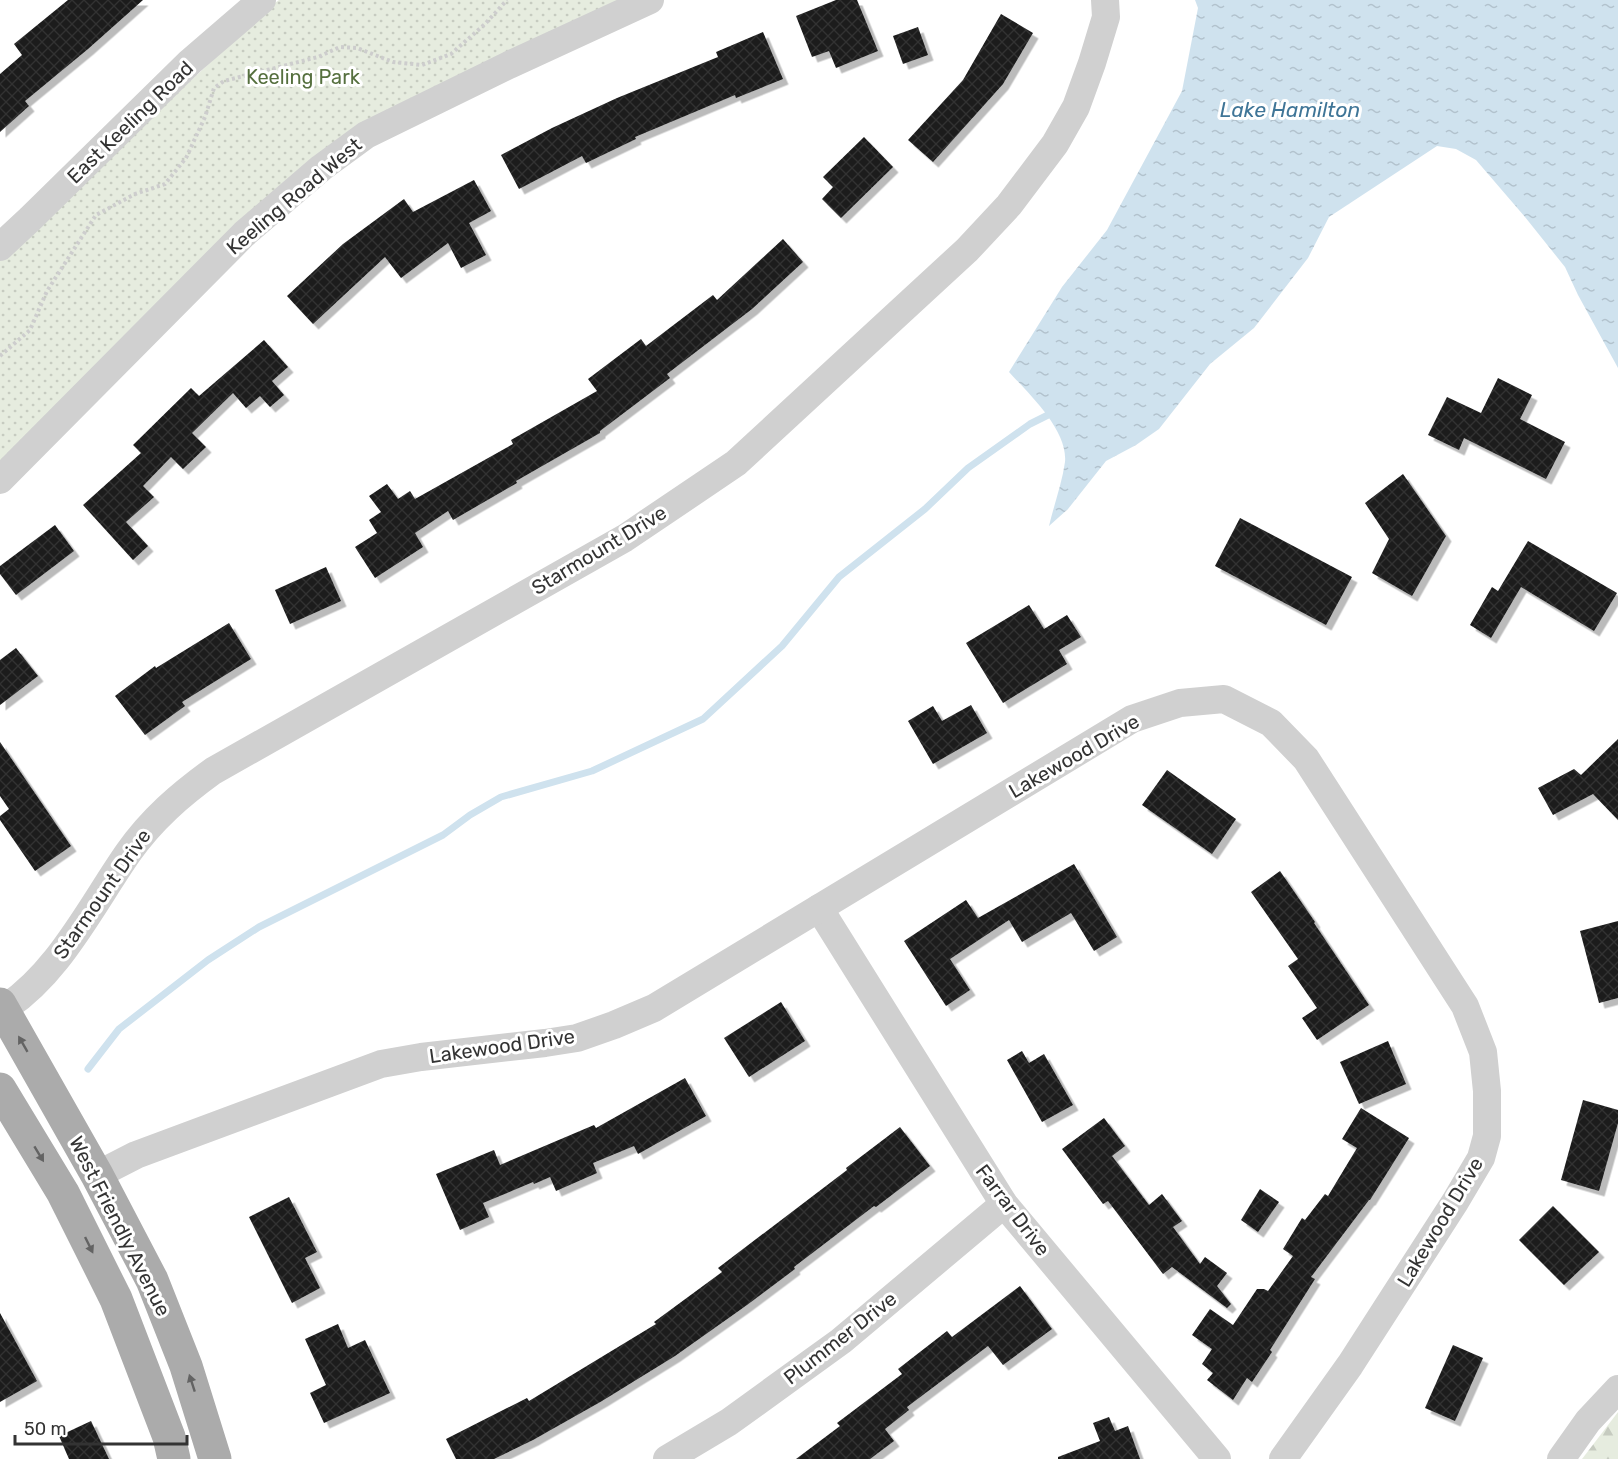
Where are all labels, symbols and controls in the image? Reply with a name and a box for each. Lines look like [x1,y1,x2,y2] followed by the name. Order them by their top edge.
[62,56,198,188] street label: East Keeling Road
[246,65,361,89] park label: Keeling Park
[1220,97,1360,122] water label: Lake Hamilton
[221,132,367,260] street label: Keeling Road West
[527,500,671,600] street label: Starmount Drive
[1004,709,1144,803] street label: Lakewood Drive
[48,824,156,964] street label: Starmount Drive
[428,1024,576,1068] street label: Lakewood Drive
[18,1035,28,1052] one-way arrow
[64,1132,176,1320] street label: West Friendly Avenue
[34,1146,45,1162] one-way arrow
[1392,1153,1488,1291] street label: Lakewood Drive
[971,1159,1055,1261] street label: Farrar Drive
[85,1237,94,1254] one-way arrow
[779,1286,901,1390] street label: Plummer Drive
[186,1374,196,1392] one-way arrow
[15,1408,188,1446] scale bar
[24,1418,67,1440] text: 50 m

